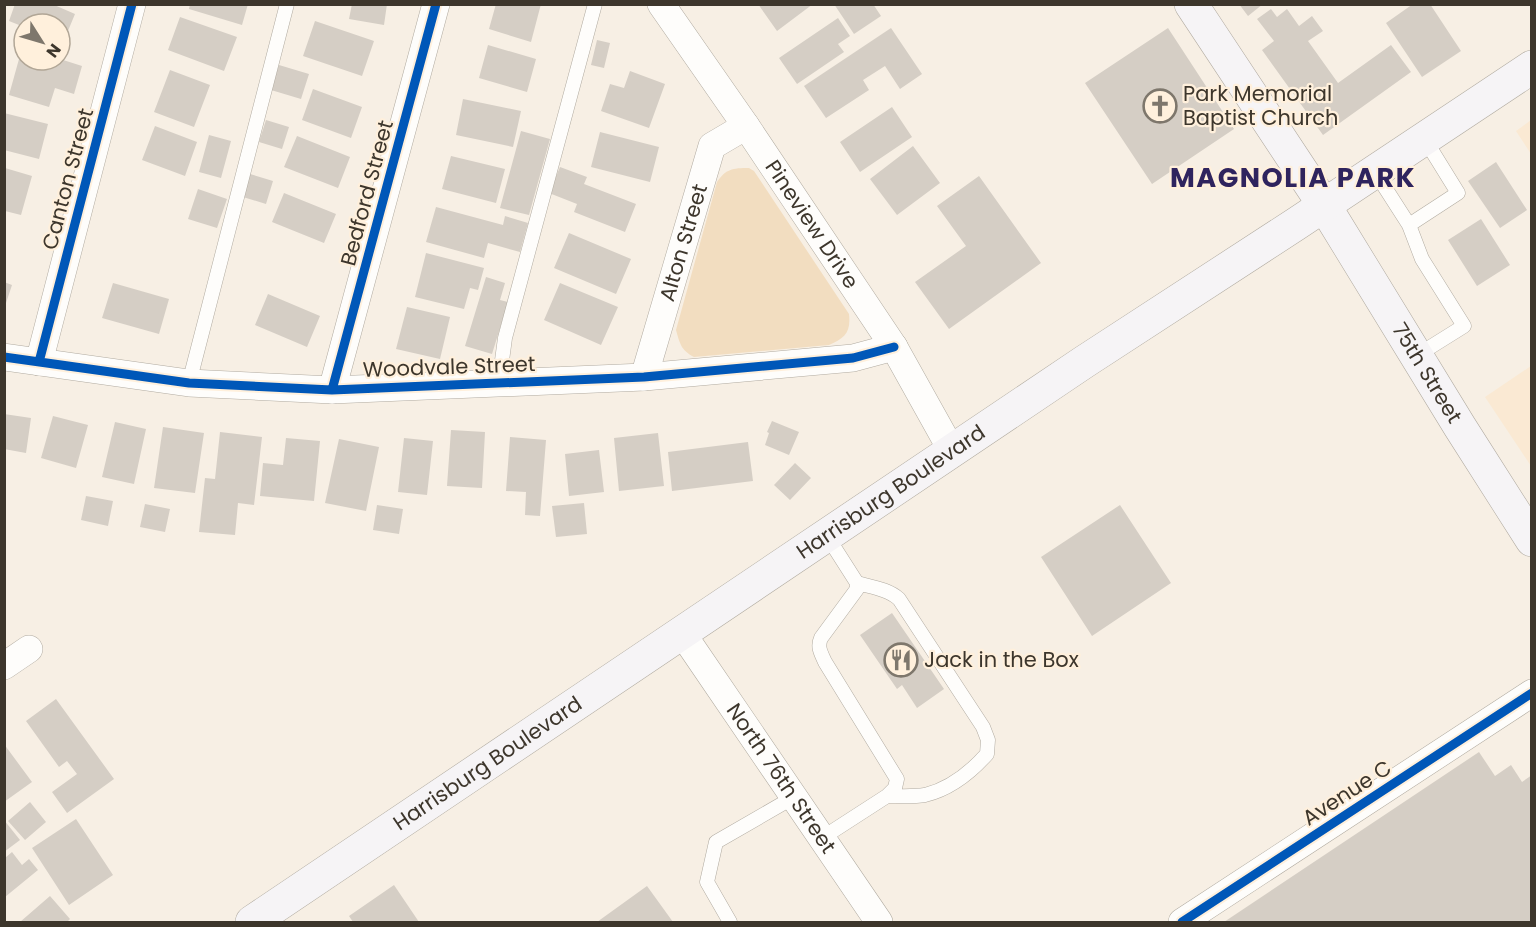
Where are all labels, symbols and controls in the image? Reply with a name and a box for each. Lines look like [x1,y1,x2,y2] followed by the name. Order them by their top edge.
[12,12,72,72] north arrow
[41,39,66,62] text: N
[1183,79,1338,132] place label: Park Memorial Baptist Church
[1142,88,1178,124] church icon: Park Memorial Baptist Church
[35,105,100,253] street label: Canton Street
[333,117,400,269] street label: Bedford Street
[759,154,866,294] street label: Pineview Drive
[1170,159,1416,196] district label: MAGNOLIA PARK
[652,180,714,305] street label: Alton Street
[1385,317,1469,428] street label: 75th Street
[362,349,536,384] street label: Woodvale Street
[790,418,991,566] street label: Harrisburg Boulevard
[883,642,919,678] restaurant icon: Jack in the Box
[924,645,1079,674] place label: Jack in the Box
[387,689,587,837] street label: Harrisburg Boulevard
[720,697,843,859] street label: North 76th Street
[1297,753,1397,832] street label: Avenue C

